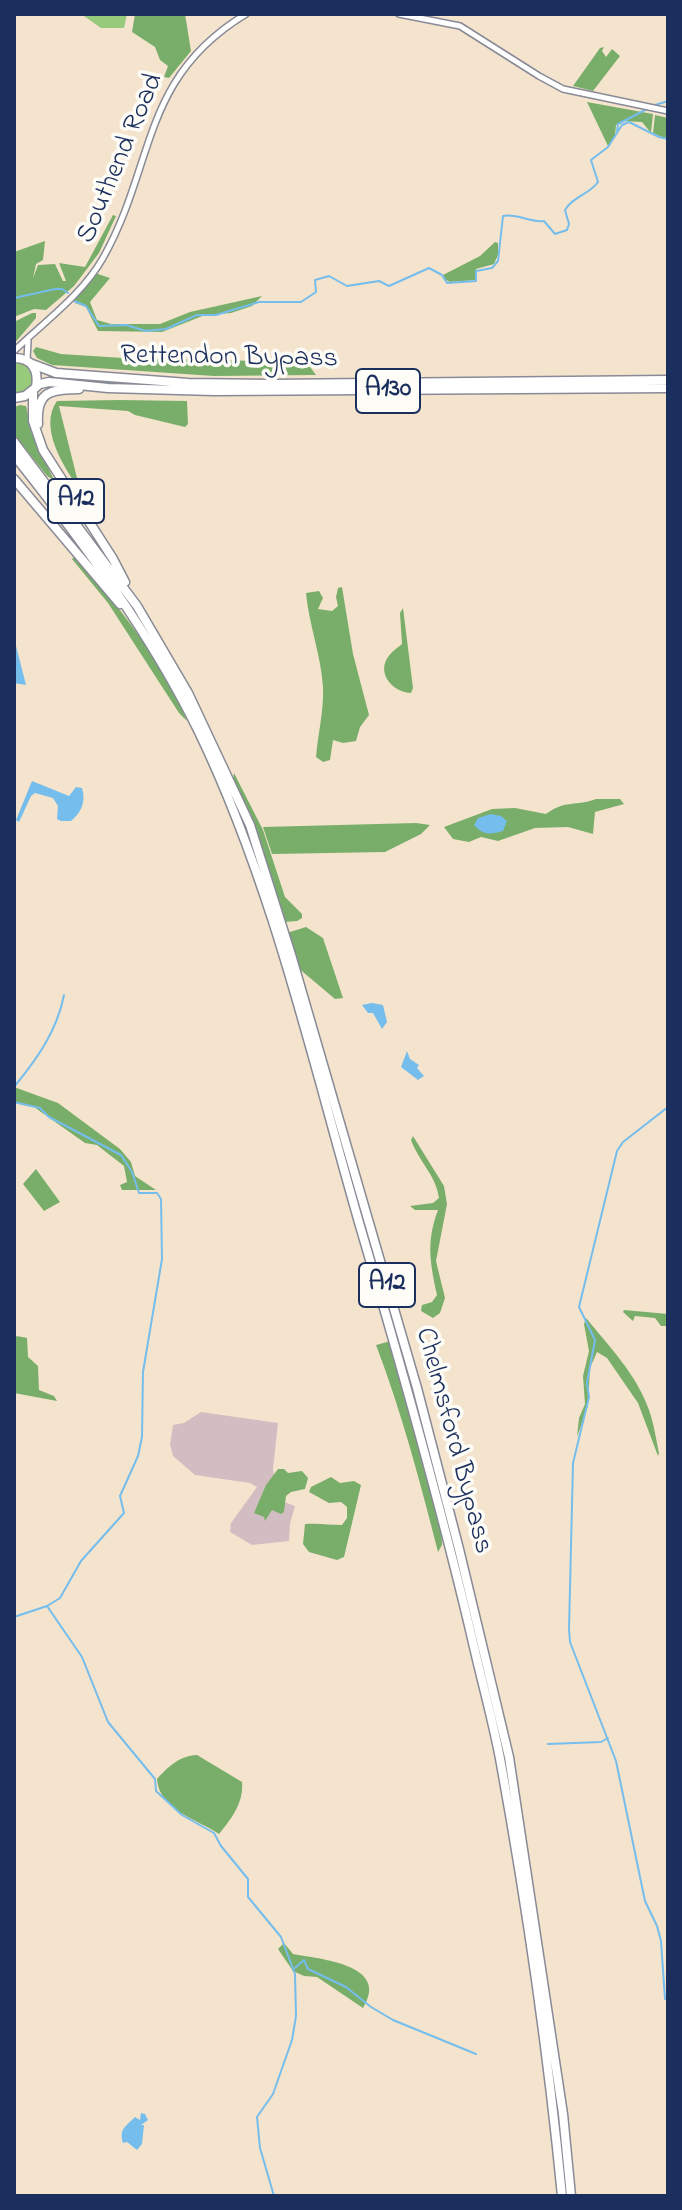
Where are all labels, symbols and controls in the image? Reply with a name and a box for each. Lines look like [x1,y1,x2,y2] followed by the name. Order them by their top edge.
[71,69,173,249] street label: Southend Road
[120,340,338,378] street label: Rettendon Bypass
[356,369,420,413] road number: A130
[48,479,104,523] road number: A12
[359,1263,415,1307] road number: A12
[406,1324,498,1558] street label: Chelmsford Bypass

